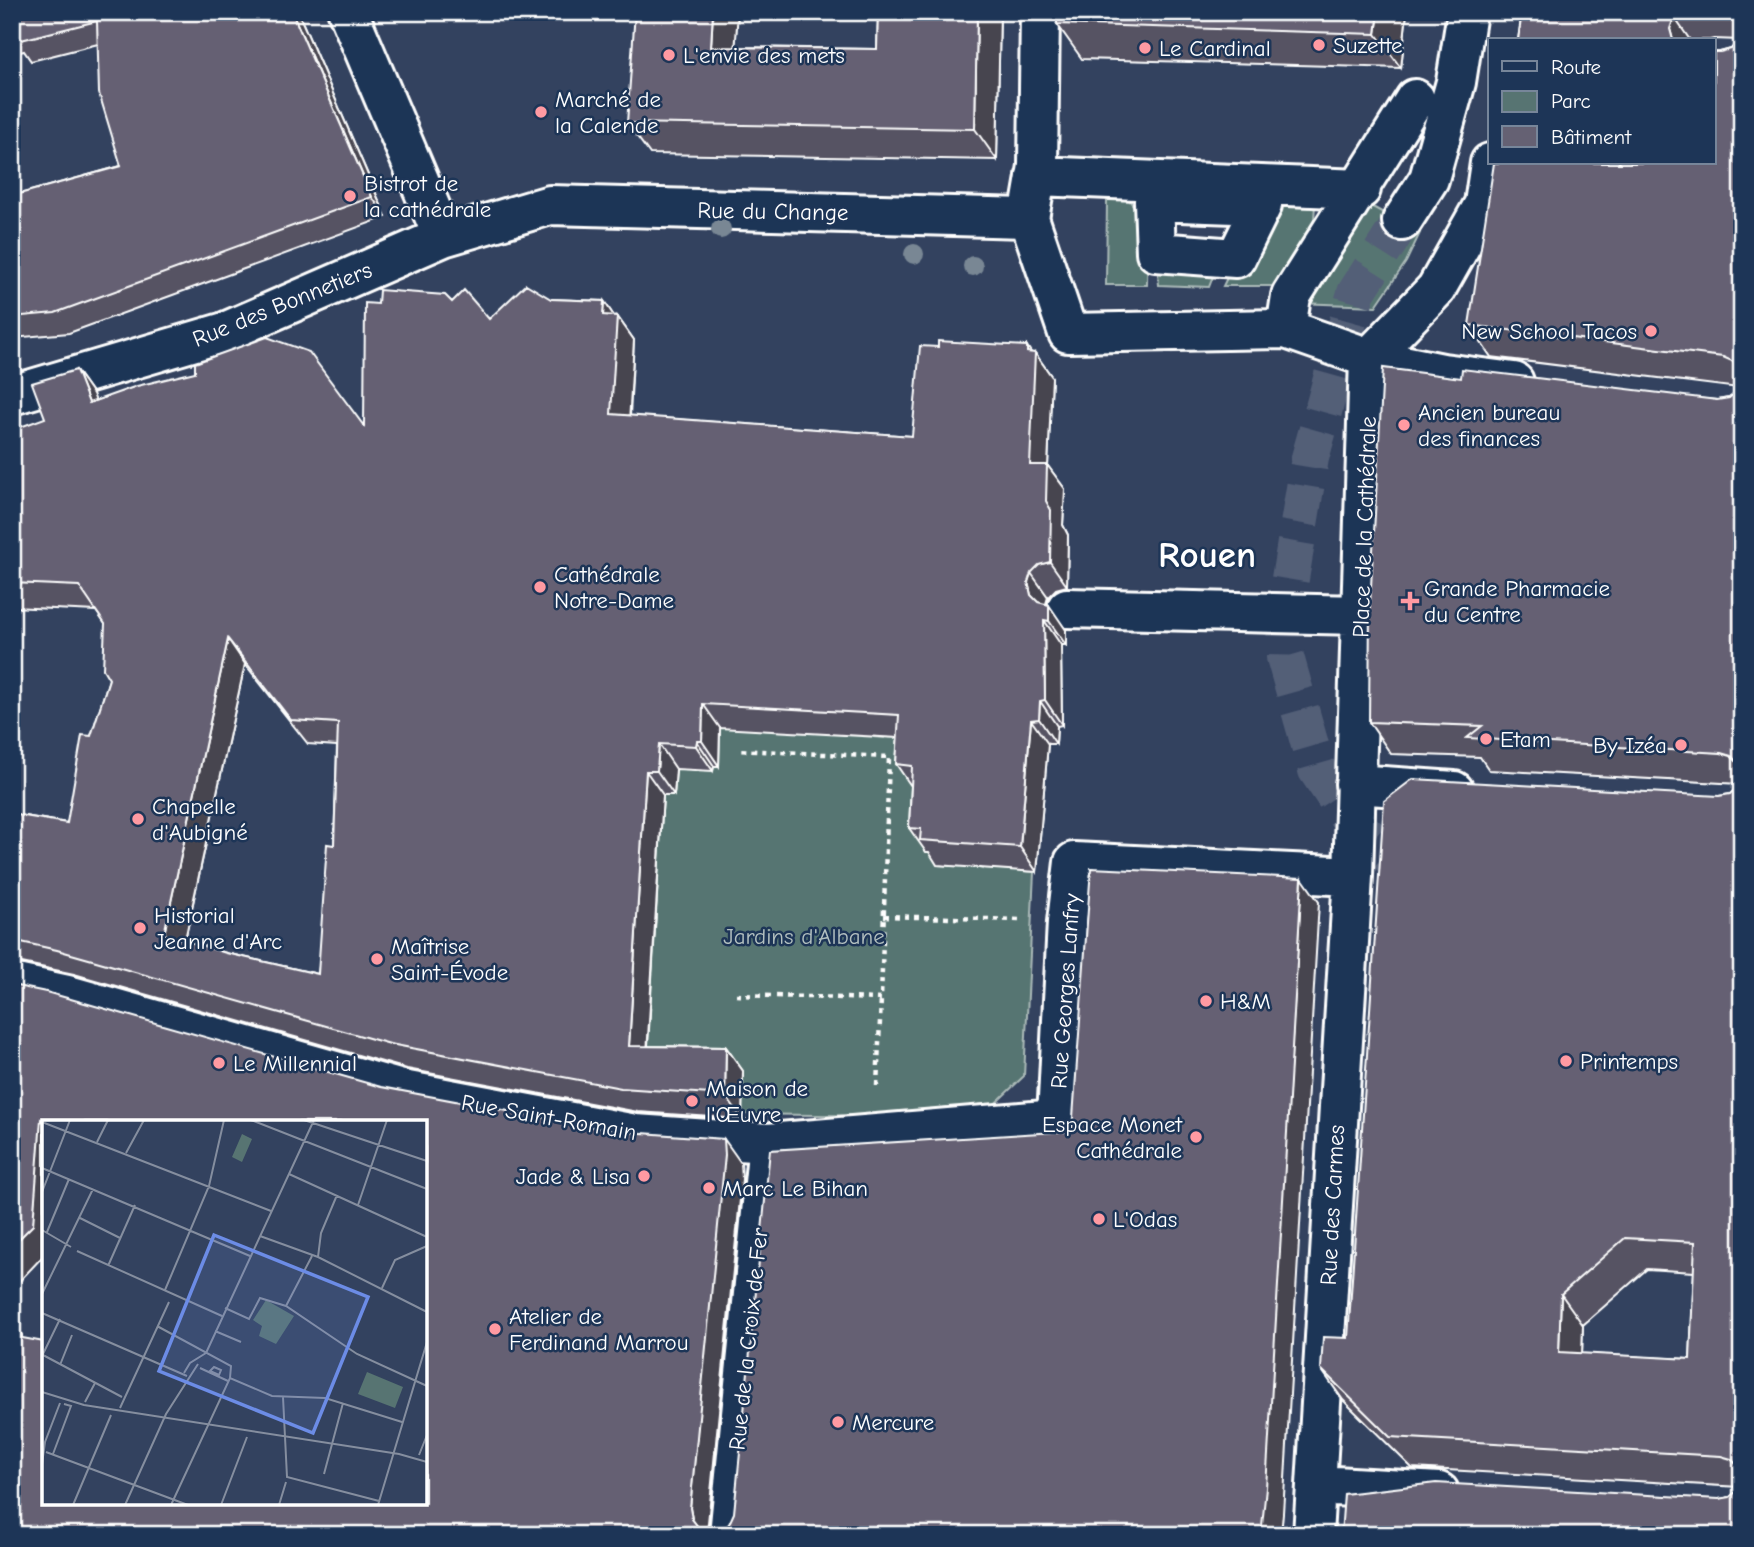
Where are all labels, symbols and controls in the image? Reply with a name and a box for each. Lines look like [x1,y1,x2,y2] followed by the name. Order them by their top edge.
[1333,32,1402,59] place label: Suzette
[1159,35,1271,62] place label: Le Cardinal
[1311,37,1327,53] marker: Suzette
[1488,38,1716,164] legend
[1137,40,1153,56] marker: Le Cardinal
[683,42,845,69] place label: L'envie des mets
[661,47,677,63] marker: L'envie des mets
[1551,55,1601,79] text: Route
[555,86,661,139] place label: Marché de la Calende
[1551,89,1591,113] text: Parc
[533,104,549,120] marker: Marché de la Calende
[1551,125,1632,149] text: Bâtiment
[364,170,491,223] place label: Bistrot de la cathédrale
[342,188,358,204] marker: Bistrot de la cathédrale
[697,197,849,226] street label: Rue du Change
[189,256,376,353] street label: Rue des Bonnetiers
[1461,318,1637,345] place label: New School Tacos
[1643,323,1659,339] marker: New School Tacos
[1418,399,1560,452] place label: Ancien bureau des finances
[1347,416,1382,638] street label: Place de la Cathédrale
[1396,417,1412,433] marker: Ancien bureau des finances
[1158,534,1256,576] district label: Rouen
[554,561,674,614] place label: Cathédrale Notre-Dame
[1424,575,1610,628] place label: Grande Pharmacie du Centre
[532,579,548,595] marker: Cathédrale Notre-Dame
[1402,593,1418,609] marker: Grande Pharmacie du Centre
[1500,726,1551,753] place label: Etam
[1478,731,1494,747] marker: Etam
[1593,732,1667,759] place label: By Izéa
[1673,737,1689,753] marker: By Izéa
[152,793,248,846] place label: Chapelle d'Aubigné
[130,811,146,827] marker: Chapelle d'Aubigné
[1045,892,1086,1090] street label: Rue Georges Lanfry
[154,902,282,955] place label: Historial Jeanne d'Arc
[132,920,148,936] marker: Historial Jeanne d'Arc
[723,923,885,950] park label: Jardins d'Albane
[391,933,508,986] place label: Maîtrise Saint-Évode
[369,951,385,967] marker: Maîtrise Saint-Évode
[1220,988,1271,1015] place label: H&M
[1198,993,1214,1009] marker: H&M
[1580,1048,1678,1075] place label: Printemps
[233,1050,357,1077] place label: Le Millennial
[1558,1053,1574,1069] marker: Printemps
[211,1055,227,1071] marker: Le Millennial
[706,1075,808,1128] place label: Maison de l'Œuvre
[459,1089,639,1146] street label: Rue Saint-Romain
[684,1093,700,1109] marker: Maison de l'Œuvre
[1042,1111,1183,1164] place label: Espace Monet Cathédrale
[42,1120,427,1505] inset map
[1315,1124,1350,1286] street label: Rue des Carmes
[1188,1129,1204,1145] marker: Espace Monet Cathédrale
[516,1163,630,1190] place label: Jade & Lisa
[636,1168,652,1184] marker: Jade & Lisa
[723,1175,868,1202] place label: Marc Le Bihan
[701,1180,717,1196] marker: Marc Le Bihan
[1113,1206,1177,1233] place label: L'Odas
[1091,1211,1107,1227] marker: L'Odas
[723,1226,774,1452] street label: Rue de la Croix de Fer
[509,1303,688,1356] place label: Atelier de Ferdinand Marrou
[487,1321,503,1337] marker: Atelier de Ferdinand Marrou
[852,1409,934,1436] place label: Mercure
[830,1414,846,1430] marker: Mercure

